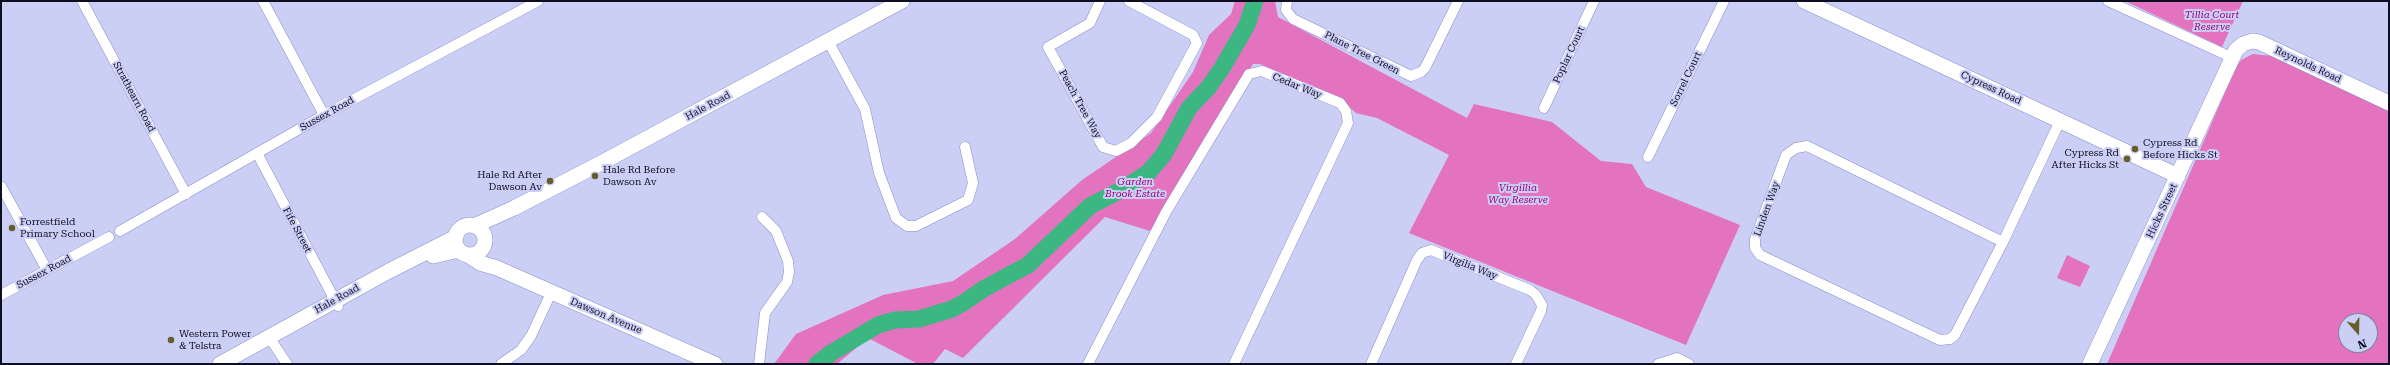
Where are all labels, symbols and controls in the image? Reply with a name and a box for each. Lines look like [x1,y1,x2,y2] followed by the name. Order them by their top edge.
[2185,9,2239,32] park label: Tillia Court Reserve
[1551,25,1587,85] street label: Poplar Court
[1322,29,1402,77] street label: Plane Tree Green
[2273,44,2343,86] street label: Reynolds Road
[1668,50,1704,108] street label: Sorrel Court
[110,60,158,134] street label: Strathearn Road
[1056,68,1104,140] street label: Peach Tree Way
[1959,69,2023,107] street label: Cypress Road
[1271,71,1323,101] street label: Cedar Way
[683,89,733,123] street label: Hale Road
[298,94,356,134] street label: Sussex Road
[2143,137,2218,160] place label: Cypress Rd Before Hicks St
[2130,144,2140,154] marker: Cypress Rd Before Hicks St
[2052,147,2119,170] place label: Cypress Rd After Hicks St
[2122,154,2132,164] marker: Cypress Rd After Hicks St
[603,164,675,188] place label: Hale Rd Before Dawson Av
[477,169,542,192] place label: Hale Rd After Dawson Av
[590,171,600,181] marker: Hale Rd Before Dawson Av
[545,176,555,186] marker: Hale Rd After Dawson Av
[1105,176,1165,200] park label: Garden Brook Estate
[1752,180,1782,238] street label: Linden Way
[1488,182,1548,206] park label: Virgillia Way Reserve
[2144,182,2180,240] street label: Hicks Street
[280,205,314,255] street label: Fife Street
[20,216,95,240] place label: Forrestfield Primary School
[7,223,17,233] marker: Forrestfield Primary School
[1441,250,1499,282] street label: Virgilia Way
[15,253,73,291] street label: Sussex Road
[313,282,361,316] street label: Hale Road
[568,295,644,337] street label: Dawson Avenue
[2338,313,2378,353] north arrow
[179,328,251,352] place label: Western Power & Telstra
[166,335,176,345] marker: Western Power & Telstra
[2356,336,2368,351] text: N

